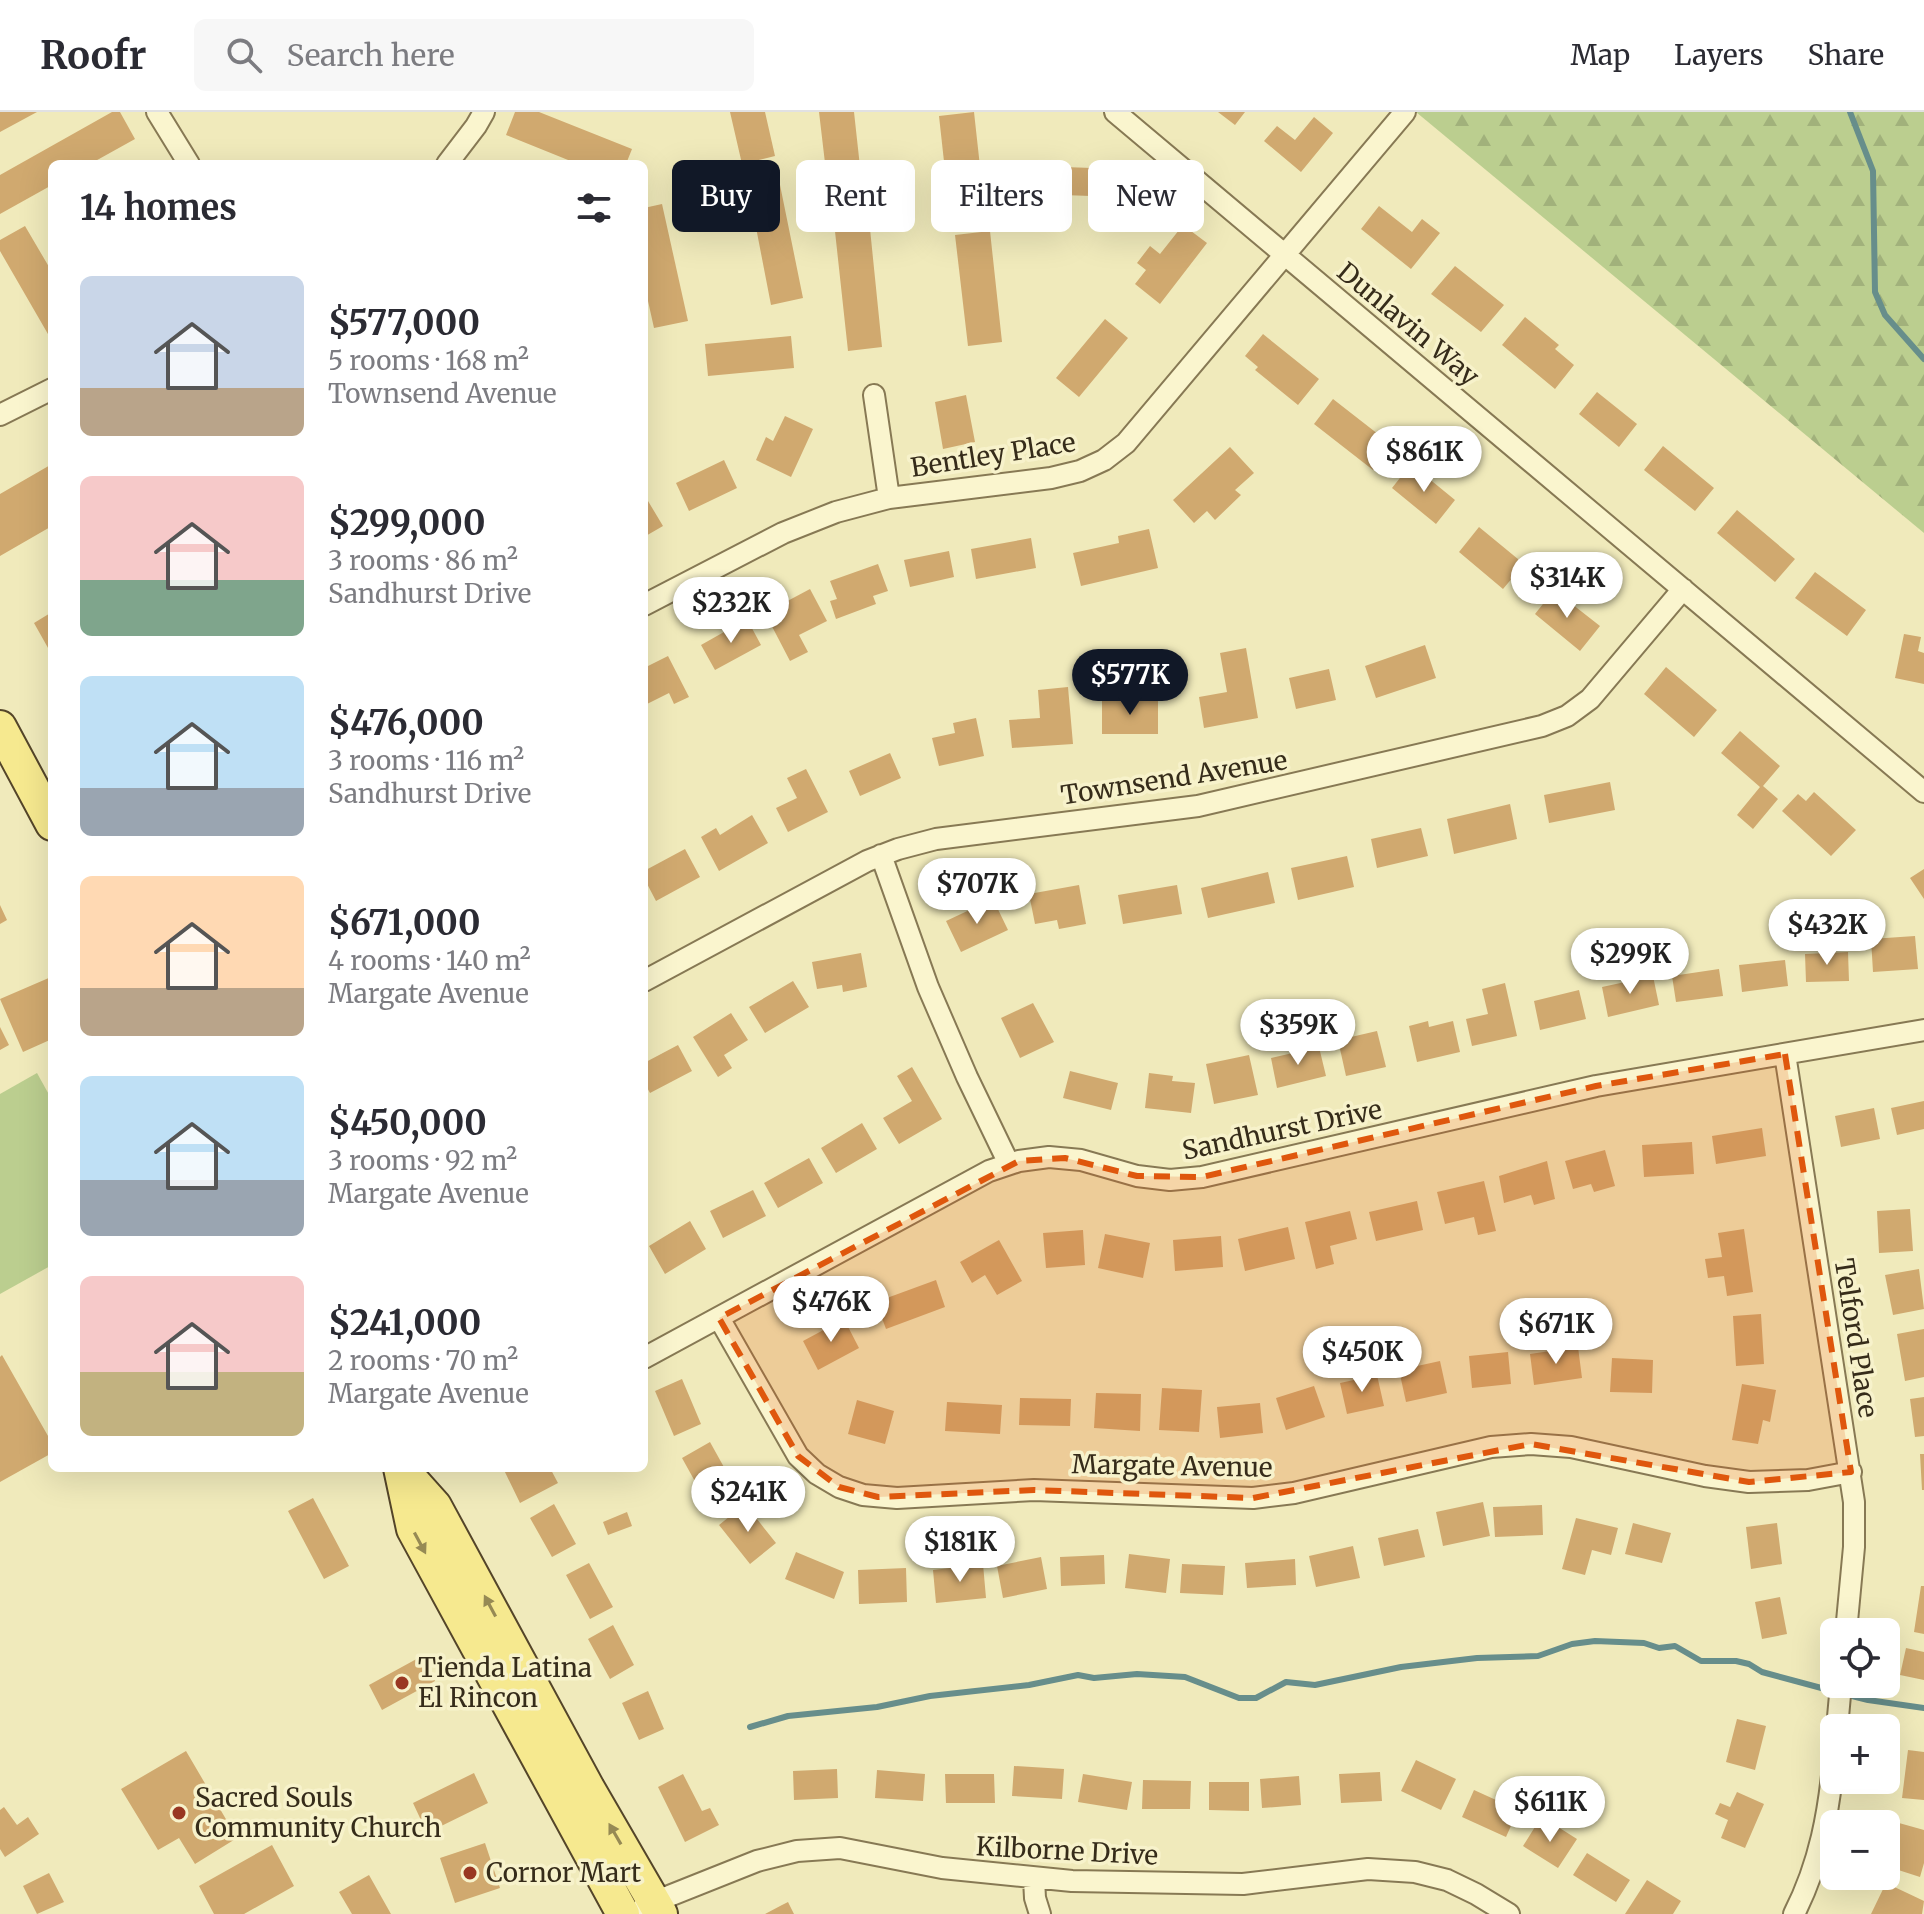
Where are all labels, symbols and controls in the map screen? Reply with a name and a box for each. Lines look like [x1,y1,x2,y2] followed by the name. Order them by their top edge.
[194,19,754,91] search box
[40,32,146,79] text: Roofr
[222,33,266,77] icon: search
[286,36,455,74] text: Search here
[1570,37,1630,73] text: Map
[1674,37,1763,73] text: Layers
[1807,37,1884,73] text: Share
[672,160,780,232] chip: Buy
[796,160,915,232] chip: Rent
[931,160,1072,232] chip: Filters
[1088,160,1204,232] chip: New
[572,186,616,230] icon: filters
[80,187,237,229] text: 14 homes
[1331,255,1487,393] street label: Dunlavin Way
[328,302,480,344] text: $577,000
[144,308,240,404] icon: home
[328,344,529,377] text: 5 rooms · 168 m²
[328,377,557,410] text: Townsend Avenue
[908,425,1078,484] street label: Bentley Place
[1368,426,1480,494] pin: $861K
[1385,435,1463,468] text: $861K
[328,502,486,544] text: $299,000
[144,508,240,604] icon: home
[328,544,518,577] text: 3 rooms · 86 m²
[1511,552,1623,620] pin: $314K
[1529,561,1605,594] text: $314K
[328,577,531,610] text: Sandhurst Drive
[675,577,787,645] pin: $232K
[691,586,771,619] text: $232K
[1074,649,1186,717] pin: $577K
[1090,658,1170,691] text: $577K
[328,702,484,744] text: $476,000
[144,708,240,804] icon: home
[1058,743,1289,812] street label: Townsend Avenue
[328,744,524,777] text: 3 rooms · 116 m²
[328,777,531,810] text: Sandhurst Drive
[921,858,1033,926] pin: $707K
[936,867,1018,900] text: $707K
[1771,899,1883,967] pin: $432K
[328,902,481,944] text: $671,000
[144,908,240,1004] icon: home
[1787,908,1867,941] text: $432K
[1574,928,1686,996] pin: $299K
[1589,937,1671,970] text: $299K
[328,944,531,977] text: 4 rooms · 140 m²
[328,977,529,1010] text: Margate Avenue
[1242,999,1354,1067] pin: $359K
[1258,1008,1338,1041] text: $359K
[1179,1092,1385,1167] street label: Sandhurst Drive
[328,1102,487,1144] text: $450,000
[144,1108,240,1204] icon: home
[328,1144,517,1177] text: 3 rooms · 92 m²
[328,1177,529,1210] text: Margate Avenue
[1828,1256,1885,1420] street label: Telford Place
[775,1276,887,1344] pin: $476K
[791,1285,871,1318] text: $476K
[1500,1298,1612,1366] pin: $671K
[328,1302,481,1344] text: $241,000
[1517,1307,1595,1340] text: $671K
[144,1308,240,1404] icon: home
[1306,1326,1418,1394] pin: $450K
[1321,1335,1403,1368] text: $450K
[328,1344,518,1377] text: 2 rooms · 70 m²
[328,1377,529,1410] text: Margate Avenue
[1071,1447,1273,1484] street label: Margate Avenue
[692,1466,804,1534] pin: $241K
[709,1475,787,1508] text: $241K
[904,1516,1016,1584] pin: $181K
[923,1525,997,1558] text: $181K
[413,1531,427,1554] one-way arrow
[483,1595,497,1618] one-way arrow
[1820,1618,1900,1890] map controls
[1820,1618,1900,1698] button: locate
[418,1651,592,1714] place label: Tienda Latina El Rincon
[393,1674,411,1692] marker: Tienda Latina El Rincon
[1820,1714,1900,1794] button: +
[1494,1776,1606,1844] pin: $611K
[195,1781,441,1844] place label: Sacred Souls Community Church
[1513,1785,1587,1818] text: $611K
[170,1804,188,1822] marker: Sacred Souls Community Church
[1820,1810,1900,1890] button: −
[609,1823,623,1845] one-way arrow
[975,1829,1159,1872] street label: Kilborne Drive
[486,1856,641,1889] place label: Cornor Mart
[461,1864,479,1882] marker: Cornor Mart

